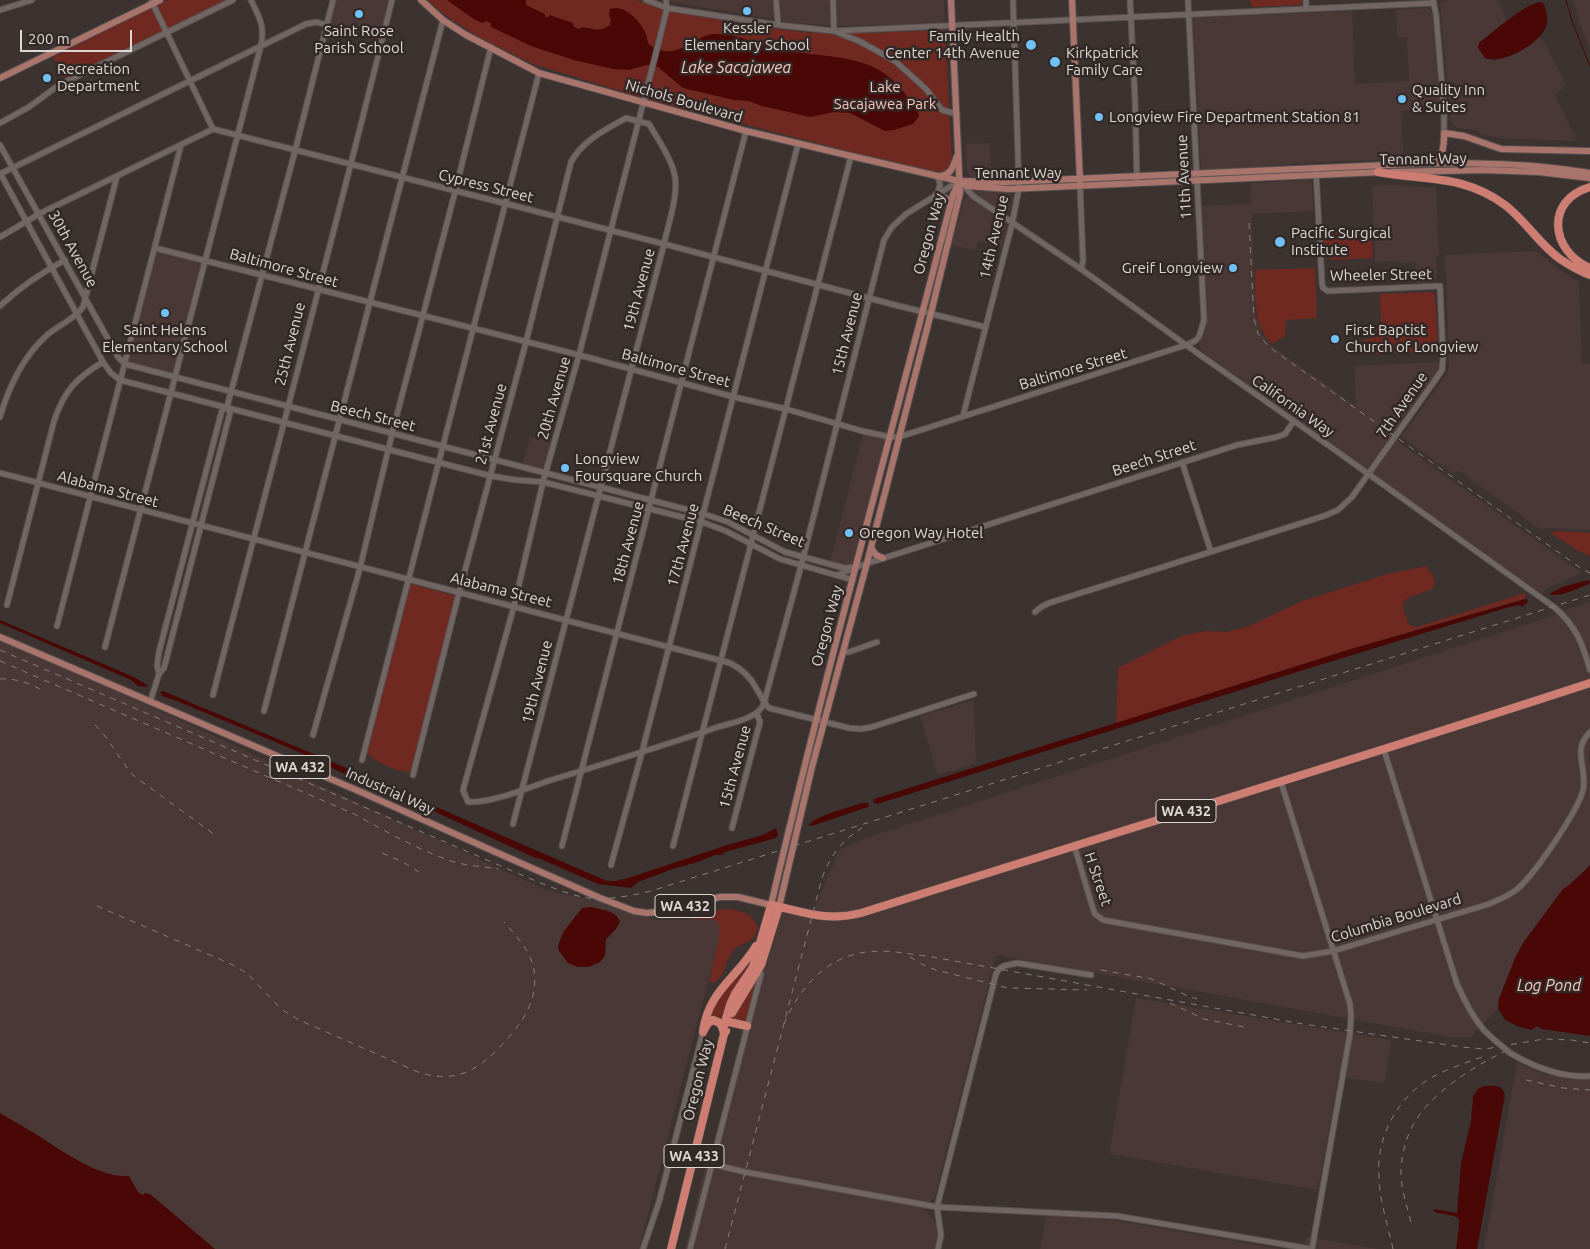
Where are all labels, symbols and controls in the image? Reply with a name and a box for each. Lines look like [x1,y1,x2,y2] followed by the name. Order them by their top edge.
[741,5,753,17] marker: Kessler Elementary School
[353,8,365,20] marker: Saint Rose Parish School
[684,19,810,54] place label: Kessler Elementary School
[22,20,135,52] scale bar
[314,22,404,57] place label: Saint Rose Parish School
[885,27,1020,62] place label: Family Health Center 14th Avenue
[28,30,70,47] text: 200 m
[1024,38,1038,52] marker: Family Health Center 14th Avenue
[1066,44,1143,79] place label: Kirkpatrick Family Care
[1048,55,1062,69] marker: Kirkpatrick Family Care
[681,58,791,78] water label: Lake Sacajawea
[57,60,140,95] place label: Recreation Department
[41,72,53,84] marker: Recreation Department
[623,76,745,126] street label: Nichols Boulevard
[834,78,936,113] park label: Lake Sacajawea Park
[1412,81,1485,116] place label: Quality Inn & Suites
[1396,93,1408,105] marker: Quality Inn & Suites
[1109,108,1361,126] place label: Longview Fire Department Station 81
[1093,111,1105,123] marker: Longview Fire Department Station 81
[1173,134,1195,220] street label: 11th Avenue
[1379,149,1467,169] street label: Tennant Way
[974,164,1062,182] street label: Tennant Way
[437,165,535,207] street label: Cypress Street
[910,191,948,277] street label: Oregon Way
[976,193,1012,281] street label: 14th Avenue
[44,207,102,291] street label: 30th Avenue
[1291,224,1391,259] place label: Pacific Surgical Institute
[1273,235,1287,249] marker: Pacific Surgical Institute
[228,245,340,291] street label: Baltimore Street
[619,246,659,334] street label: 19th Avenue
[1122,259,1223,277] place label: Greif Longview
[1227,262,1239,274] marker: Greif Longview
[1330,265,1432,285] street label: Wheeler Street
[828,290,866,378] street label: 15th Avenue
[271,300,309,388] street label: 25th Avenue
[159,307,171,319] marker: Saint Helens Elementary School
[102,321,228,356] place label: Saint Helens Elementary School
[1345,321,1478,356] place label: First Baptist Church of Longview
[1329,333,1341,345] marker: First Baptist Church of Longview
[1017,344,1129,394] street label: Baltimore Street
[620,345,732,391] street label: Baltimore Street
[534,354,574,442] street label: 20th Avenue
[1373,368,1431,442] street label: 7th Avenue
[1248,371,1338,441] street label: California Way
[472,381,510,467] street label: 21st Avenue
[329,397,417,435] street label: Beech Street
[1110,436,1198,480] street label: Beech Street
[575,450,702,485] place label: Longview Foursquare Church
[559,462,571,474] marker: Longview Foursquare Church
[56,467,160,511] street label: Alabama Street
[608,499,648,587] street label: 18th Avenue
[663,501,703,589] street label: 17th Avenue
[720,501,808,551] street label: Beech Street
[859,524,983,542] place label: Oregon Way Hotel
[843,527,855,539] marker: Oregon Way Hotel
[448,569,554,611] street label: Alabama Street
[808,583,846,669] street label: Oregon Way
[518,638,556,726] street label: 19th Avenue
[715,723,755,811] street label: 15th Avenue
[270,756,330,779] road number: WA 432
[343,763,437,819] street label: Industrial Way
[1156,799,1216,822] road number: WA 432
[1080,850,1116,908] street label: H Street
[1329,890,1463,946] street label: Columbia Boulevard
[655,894,715,918] road number: WA 432
[1517,976,1581,996] water label: Log Pond
[679,1037,717,1123] street label: Oregon Way
[664,1144,724,1168] road number: WA 433

